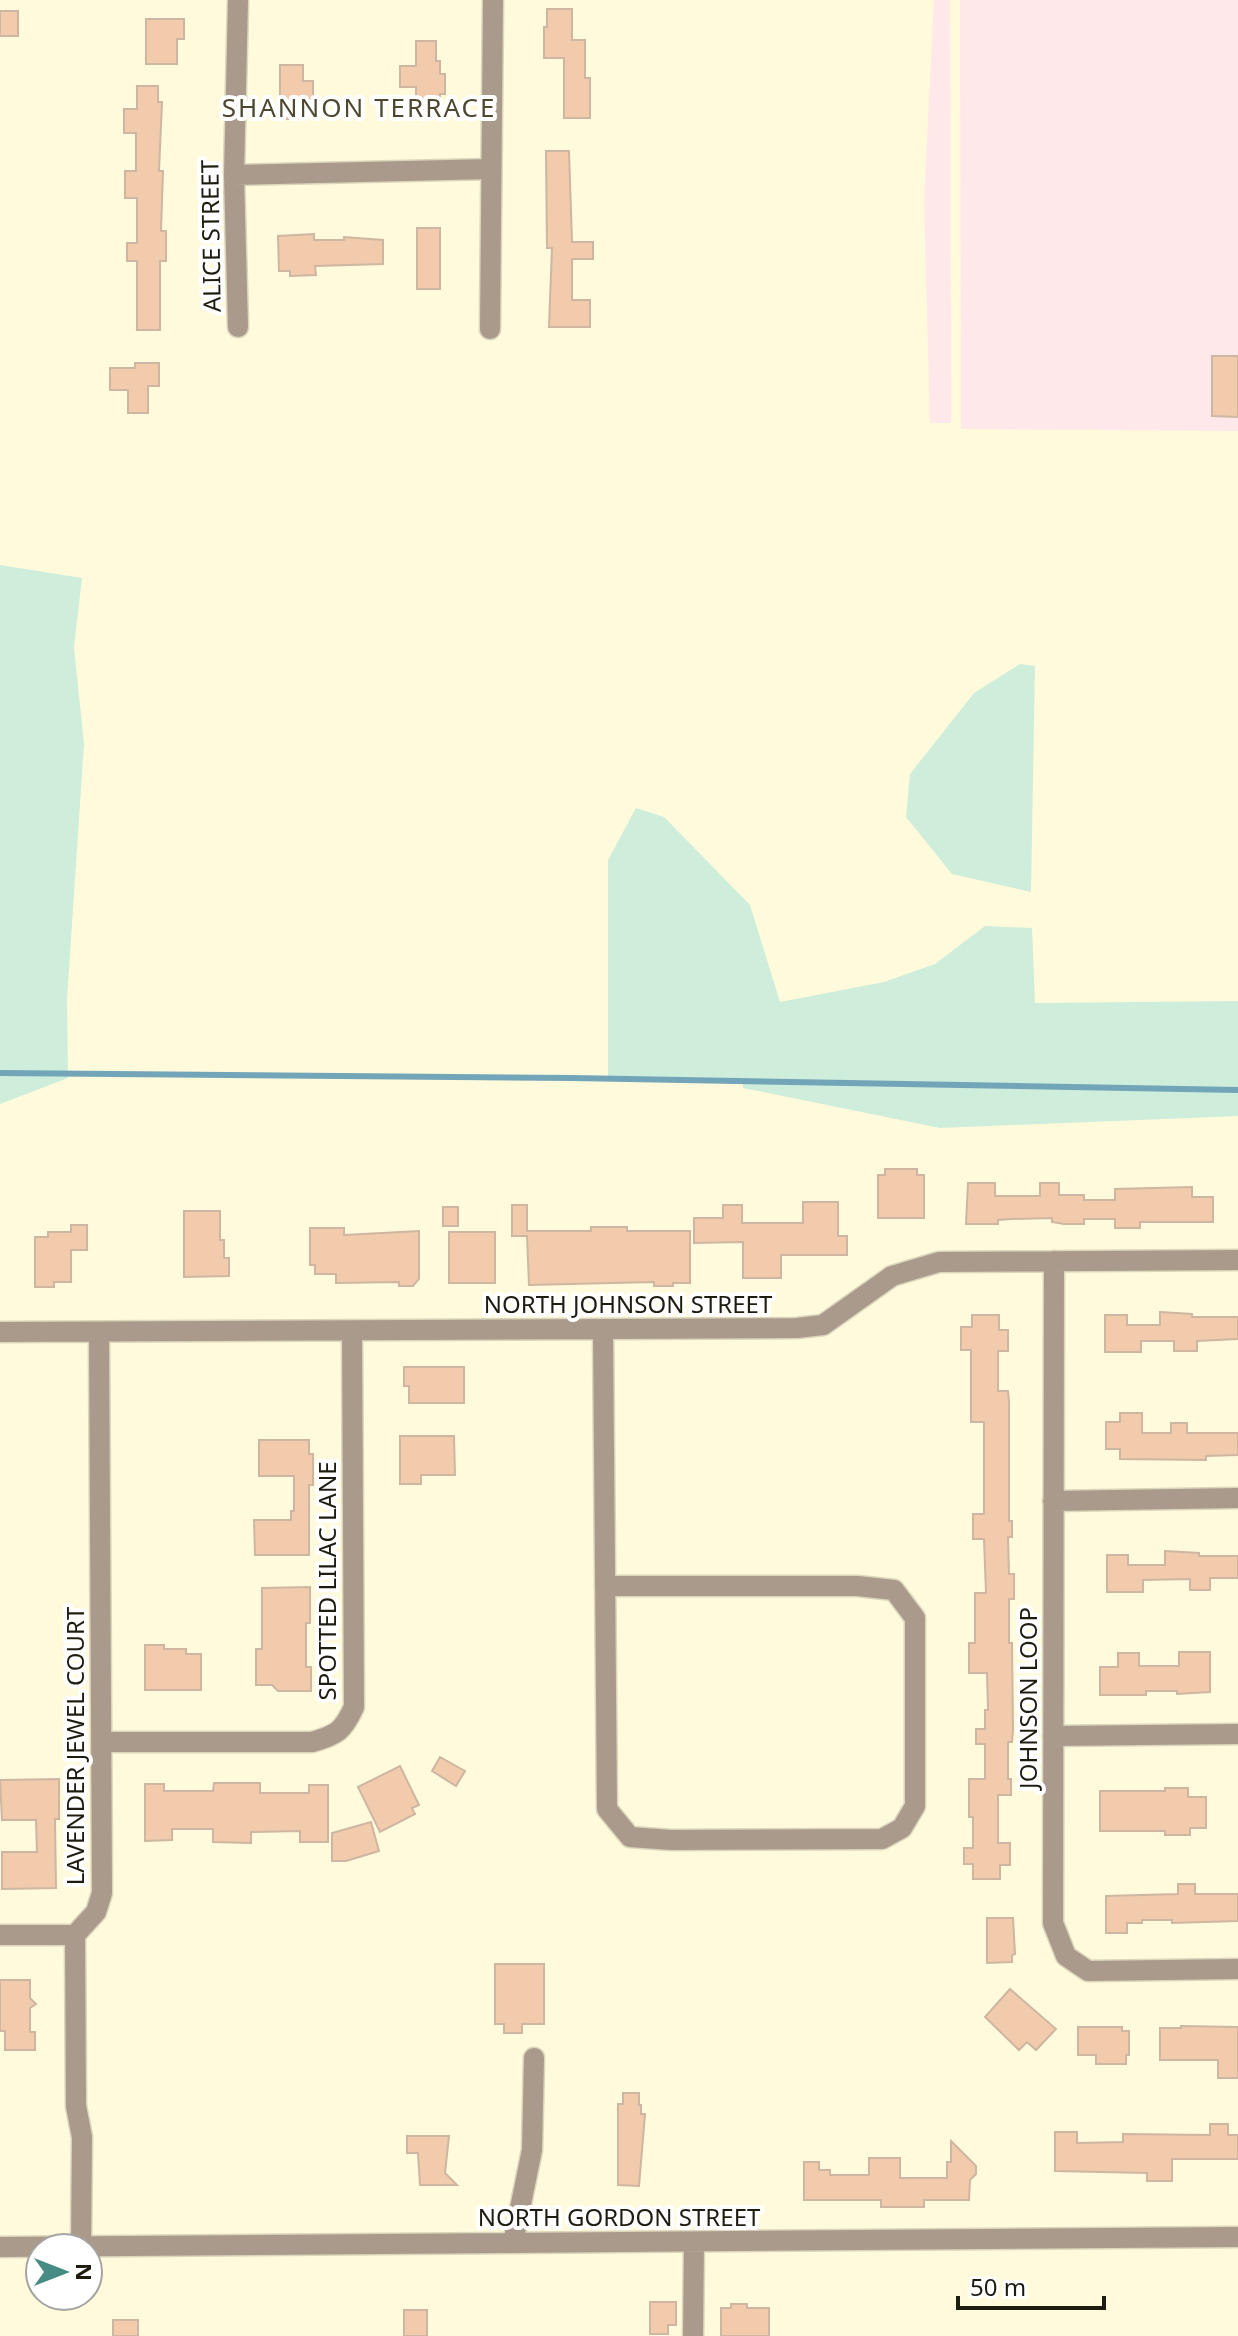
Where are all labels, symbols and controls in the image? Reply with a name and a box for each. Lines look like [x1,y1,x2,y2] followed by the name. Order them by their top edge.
[222,89,496,125] district label: SHANNON TERRACE
[192,159,228,312] street label: ALICE STREET
[484,1287,773,1320] street label: NORTH JOHNSON STREET
[310,1461,343,1701] street label: SPOTTED LILAC LANE
[58,1606,91,1885] street label: LAVENDER JEWEL COURT
[1011,1607,1044,1791] street label: JOHNSON LOOP
[478,2200,761,2233] street label: NORTH GORDON STREET
[24,2232,104,2312] north arrow
[958,2260,1104,2310] scale bar
[70,2263,100,2281] text: N
[970,2270,1026,2303] text: 50 m

